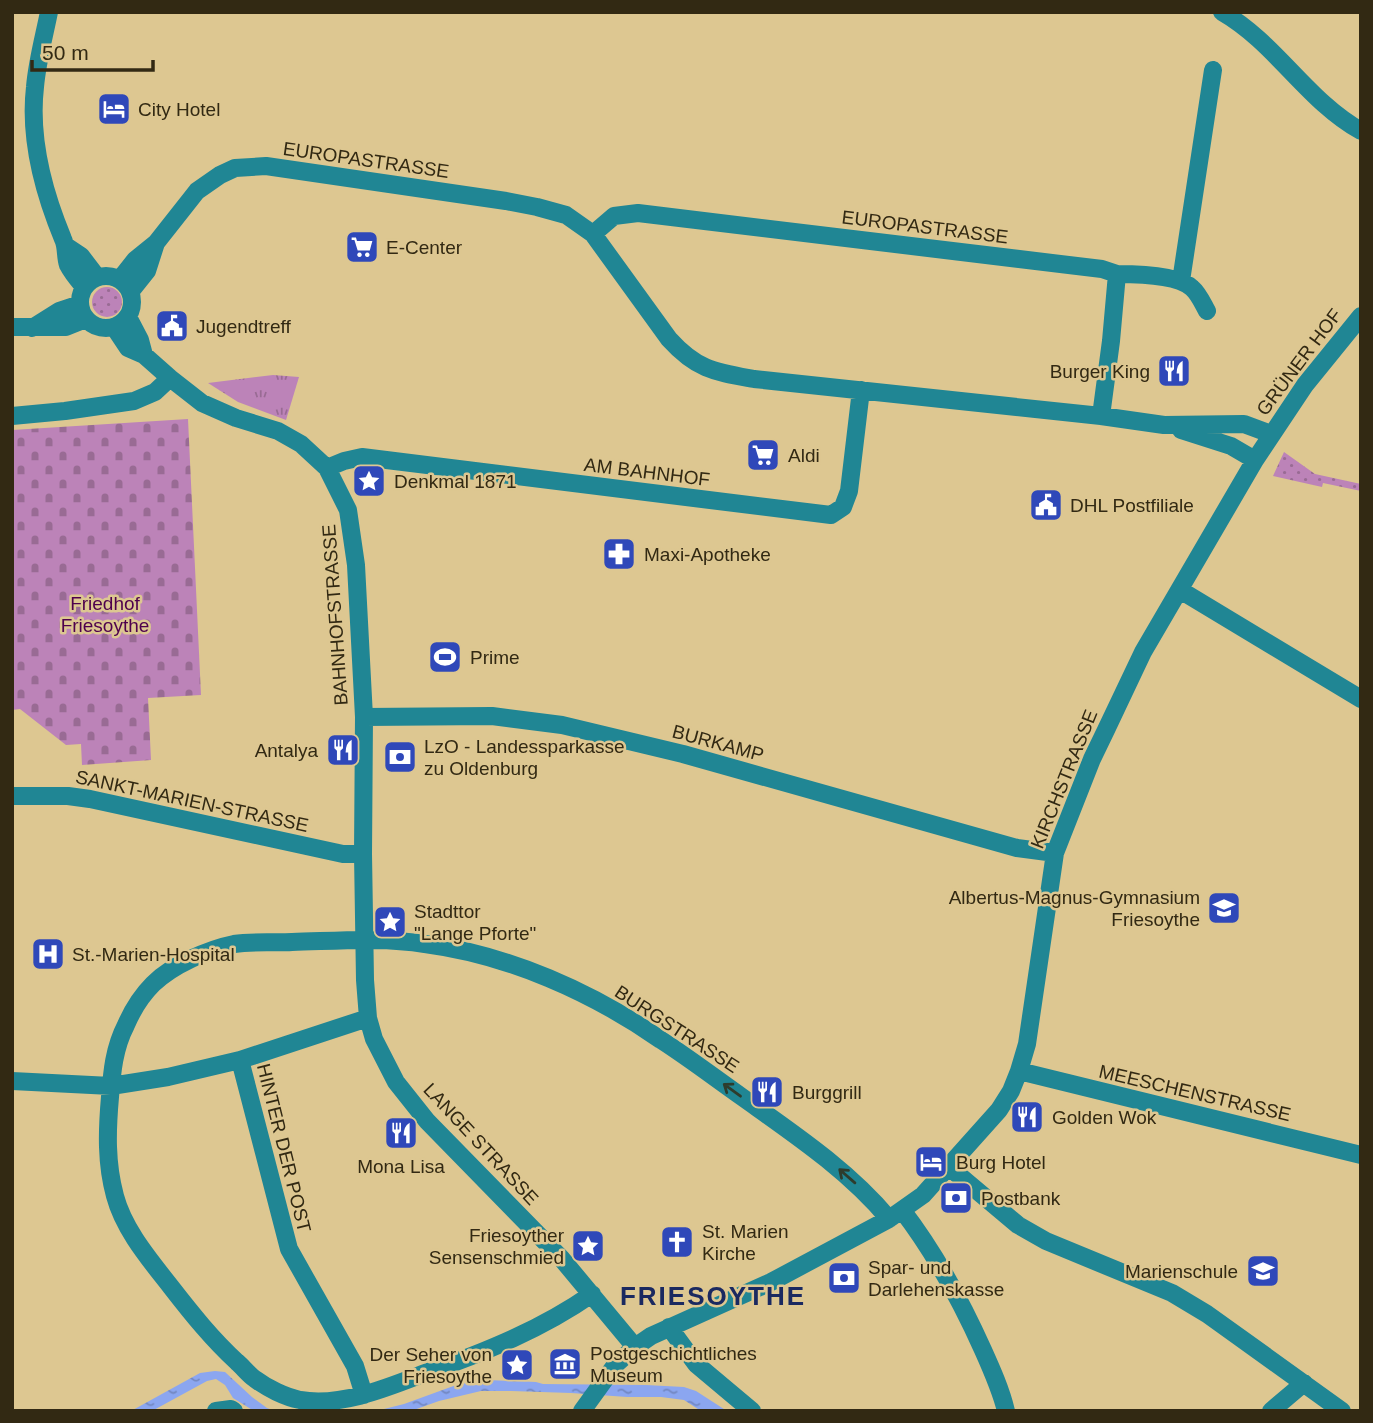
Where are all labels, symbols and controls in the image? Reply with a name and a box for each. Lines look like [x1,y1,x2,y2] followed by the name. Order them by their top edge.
[32,28,152,72] scale bar
[42,41,89,64] text: 50 m
[95,90,133,128] hotel icon: City Hotel
[138,99,220,120] place label: City Hotel
[282,138,450,182] street label: EUROPASTRASSE
[841,206,1009,248] street label: EUROPASTRASSE
[343,228,381,266] supermarket icon: E-Center
[386,237,463,258] place label: E-Center
[1252,305,1346,419] street label: GRÜNER HOF
[153,307,191,345] public building icon: Jugendtreff
[196,316,291,337] place label: Jugendtreff
[1155,352,1193,390] restaurant icon: Burger King
[1050,361,1150,382] place label: Burger King
[744,436,782,474] supermarket icon: Aldi
[788,445,820,466] place label: Aldi
[583,454,711,490] street label: AM BAHNHOF
[350,462,388,500] place icon: Denkmal 1871
[394,471,517,492] place label: Denkmal 1871
[1027,486,1065,524] public building icon: DHL Postfiliale
[1070,495,1194,516] place label: DHL Postfiliale
[318,524,352,706] street label: BAHNHOFSTRASSE
[600,535,638,573] pharmacy icon: Maxi-Apotheke
[644,544,771,565] place label: Maxi-Apotheke
[61,593,149,636] park label: Friedhof Friesoythe
[426,638,464,676] sports icon: Prime
[470,647,520,668] place label: Prime
[1027,707,1101,851] street label: KIRCHSTRASSE
[670,721,766,765] street label: BURKAMP
[324,731,362,769] restaurant icon: Antalya
[424,736,625,779] place label: LzO - Landessparkasse zu Oldenburg
[381,738,419,776] bank icon: LzO - Landessparkasse zu Oldenburg
[255,740,318,761] place label: Antalya
[74,766,310,836] street label: SANKT-MARIEN-STRASSE
[949,887,1200,930] place label: Albertus-Magnus-Gymnasium Friesoythe
[1205,889,1243,927] school or university icon: Albertus-Magnus-Gymnasium Friesoythe
[414,901,536,944] place label: Stadttor "Lange Pforte"
[371,903,409,941] place icon: Stadttor "Lange Pforte"
[29,935,67,973] hospital icon: St.-Marien-Hospital
[72,944,235,965] place label: St.-Marien-Hospital
[611,981,743,1077] street label: BURGSTRASSE
[253,1061,315,1235] street label: HINTER DER POST
[1097,1061,1293,1125] street label: MEESCHENSTRASSE
[748,1073,786,1111] restaurant icon: Burggrill
[419,1079,543,1209] street label: LANGE STRASSE
[792,1082,862,1103] place label: Burggrill
[723,1083,742,1098] one-way arrow
[1008,1098,1046,1136] restaurant icon: Golden Wok
[1052,1107,1157,1128] place label: Golden Wok
[382,1114,420,1152] restaurant icon: Mona Lisa
[912,1143,950,1181] hotel icon: Burg Hotel
[956,1152,1046,1173] place label: Burg Hotel
[357,1156,445,1177] place label: Mona Lisa
[838,1168,856,1184] one-way arrow
[937,1179,975,1217] bank icon: Postbank
[981,1188,1061,1209] place label: Postbank
[702,1221,789,1264] place label: St. Marien Kirche
[658,1223,696,1261] church icon: St. Marien Kirche
[429,1225,565,1268] place label: Friesoyther Sensenschmied
[569,1227,607,1265] place icon: Friesoyther Sensenschmied
[1244,1252,1282,1290] school or university icon: Marienschule
[868,1257,1004,1300] place label: Spar- und Darlehenskasse
[825,1259,863,1297] bank icon: Spar- und Darlehenskasse
[1125,1261,1238,1282] place label: Marienschule
[620,1281,806,1311] district label: FRIESOYTHE
[590,1343,757,1386] place label: Postgeschichtliches Museum
[369,1344,492,1387] place label: Der Seher von Friesoythe
[546,1345,584,1383] museum icon: Postgeschichtliches Museum
[498,1346,536,1384] place icon: Der Seher von Friesoythe

